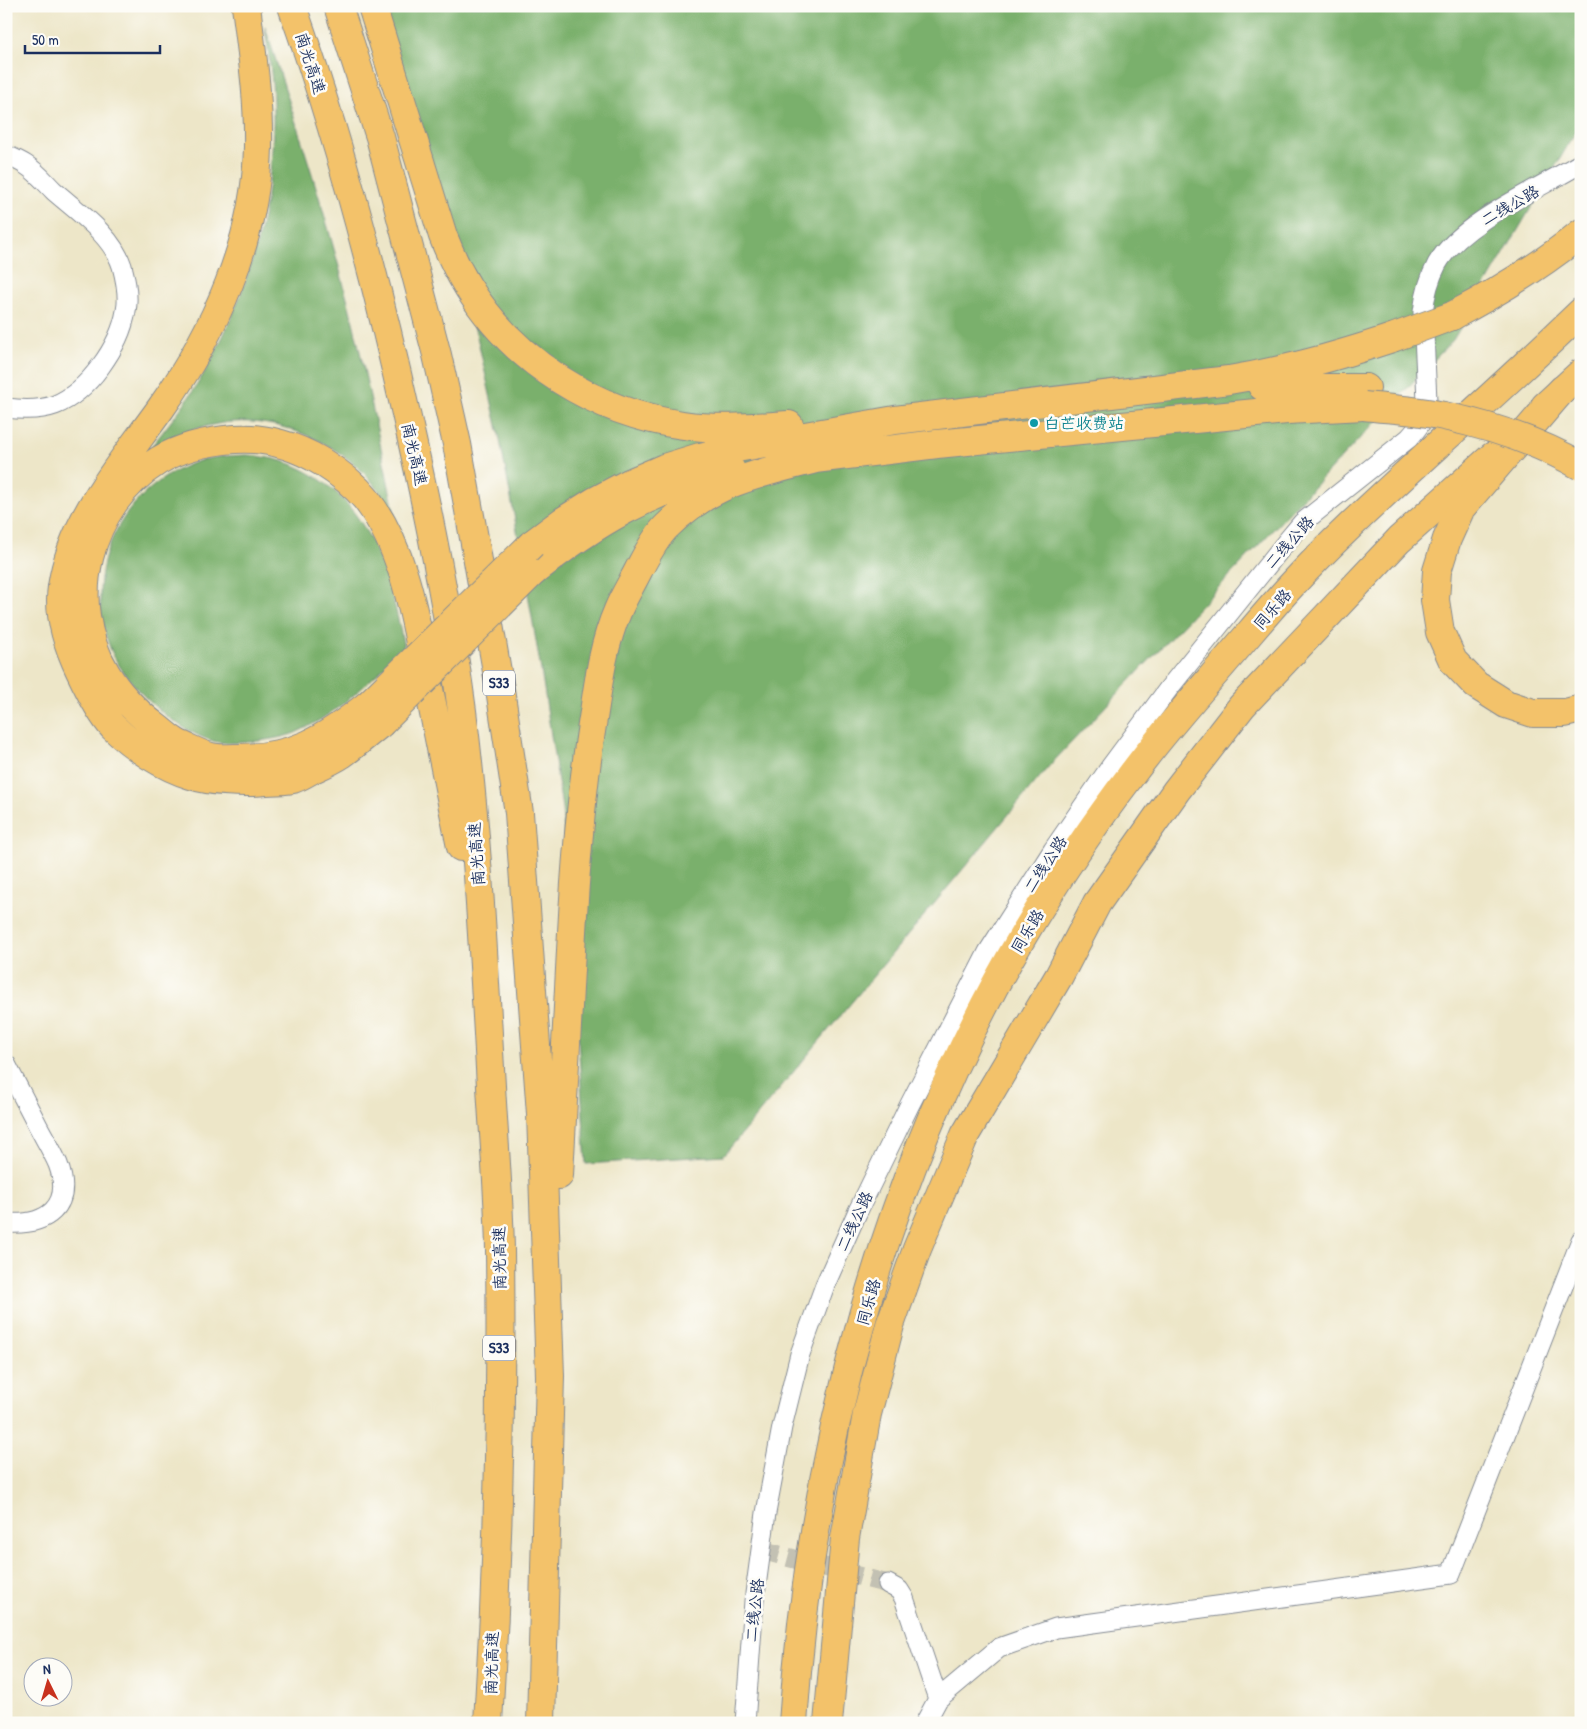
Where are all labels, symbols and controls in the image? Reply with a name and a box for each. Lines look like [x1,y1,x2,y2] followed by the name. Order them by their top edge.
[25,22,160,54] scale bar
[32,29,59,50] text: 50 m
[291,29,331,97] street label: 南光高速
[1477,179,1543,231] street label: 二线公路
[1044,412,1124,434] place label: 白芒收费站
[1028,417,1040,429] marker: 白芒收费站
[397,420,433,488] street label: 南光高速
[1259,511,1319,573] street label: 二线公路
[1248,584,1296,634] street label: 同乐路
[483,670,515,696] road number: S33
[463,821,489,887] street label: 南光高速
[1018,831,1072,897] street label: 二线公路
[1005,905,1049,957] street label: 同乐路
[831,1187,877,1255] street label: 二线公路
[487,1226,511,1290] street label: 南光高速
[851,1276,885,1328] street label: 同乐路
[483,1336,515,1360] road number: S33
[740,1577,768,1643] street label: 二线公路
[479,1631,503,1695] street label: 南光高速
[22,1656,72,1706] north arrow
[42,1659,52,1678] text: N

